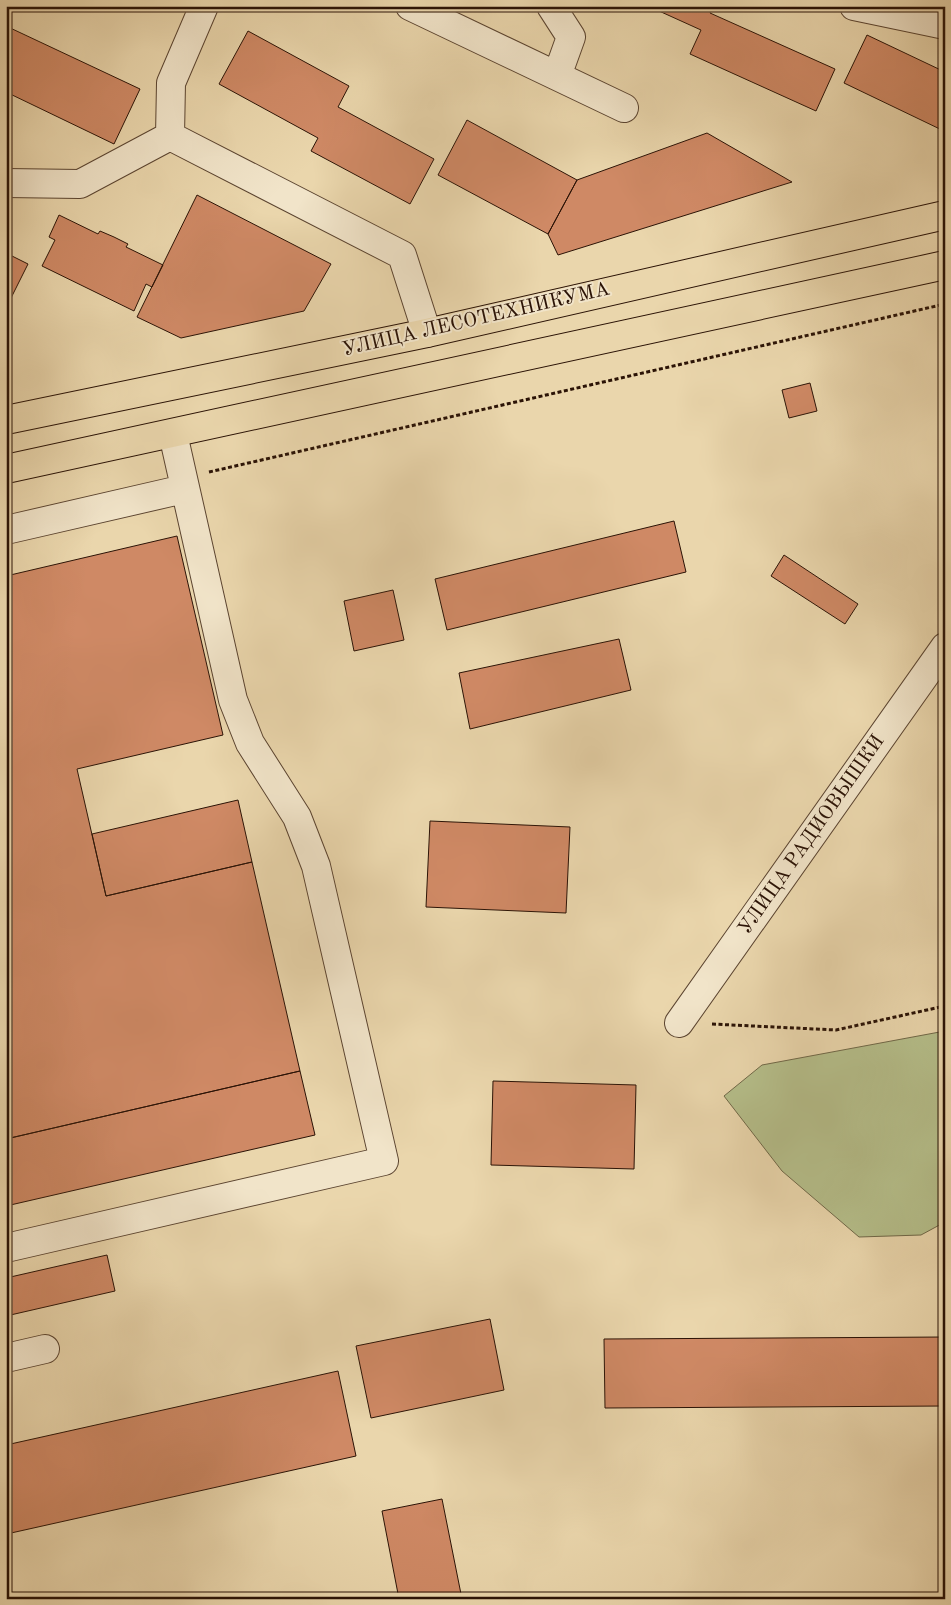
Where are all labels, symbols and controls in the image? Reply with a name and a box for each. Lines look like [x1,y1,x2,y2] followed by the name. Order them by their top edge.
[340,279,612,361] street label: УЛИЦА ЛЕСОТЕХНИКУМА
[735,731,889,939] street label: УЛИЦА РАДИОВЫШКИ

